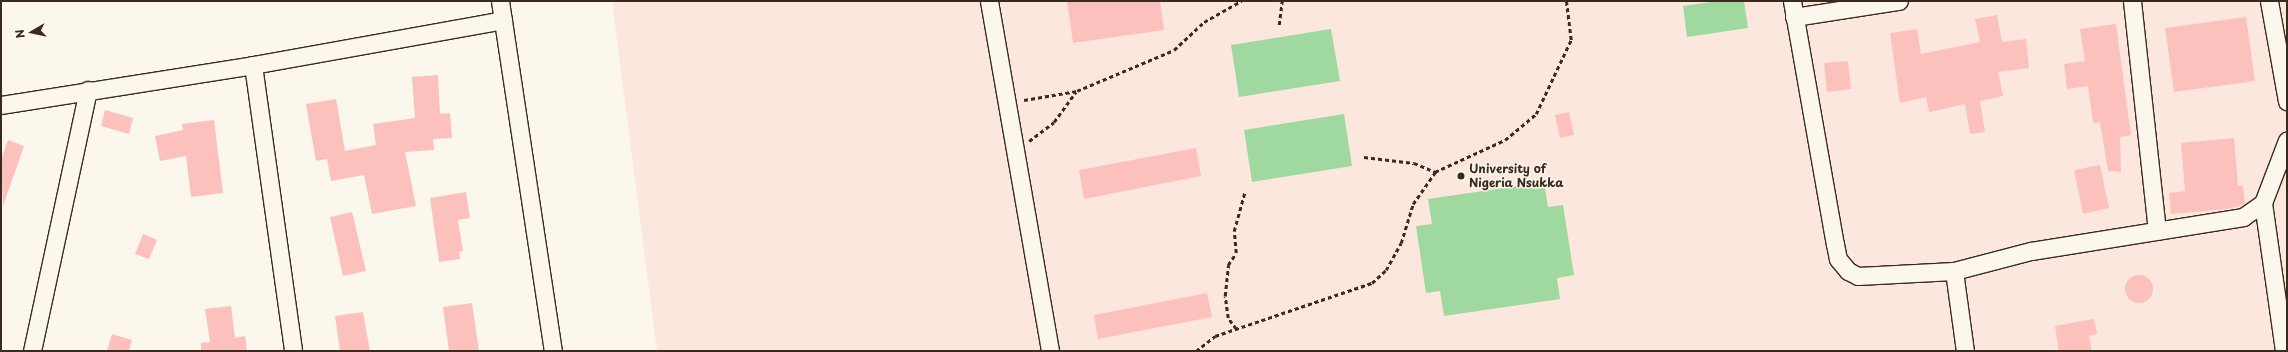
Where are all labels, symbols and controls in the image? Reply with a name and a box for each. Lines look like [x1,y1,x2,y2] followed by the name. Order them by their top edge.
[12,12,52,52] north arrow
[11,28,29,40] text: N
[1469,162,1563,190] place label: University of Nigeria Nsukka
[1456,171,1466,181] marker: University of Nigeria Nsukka

